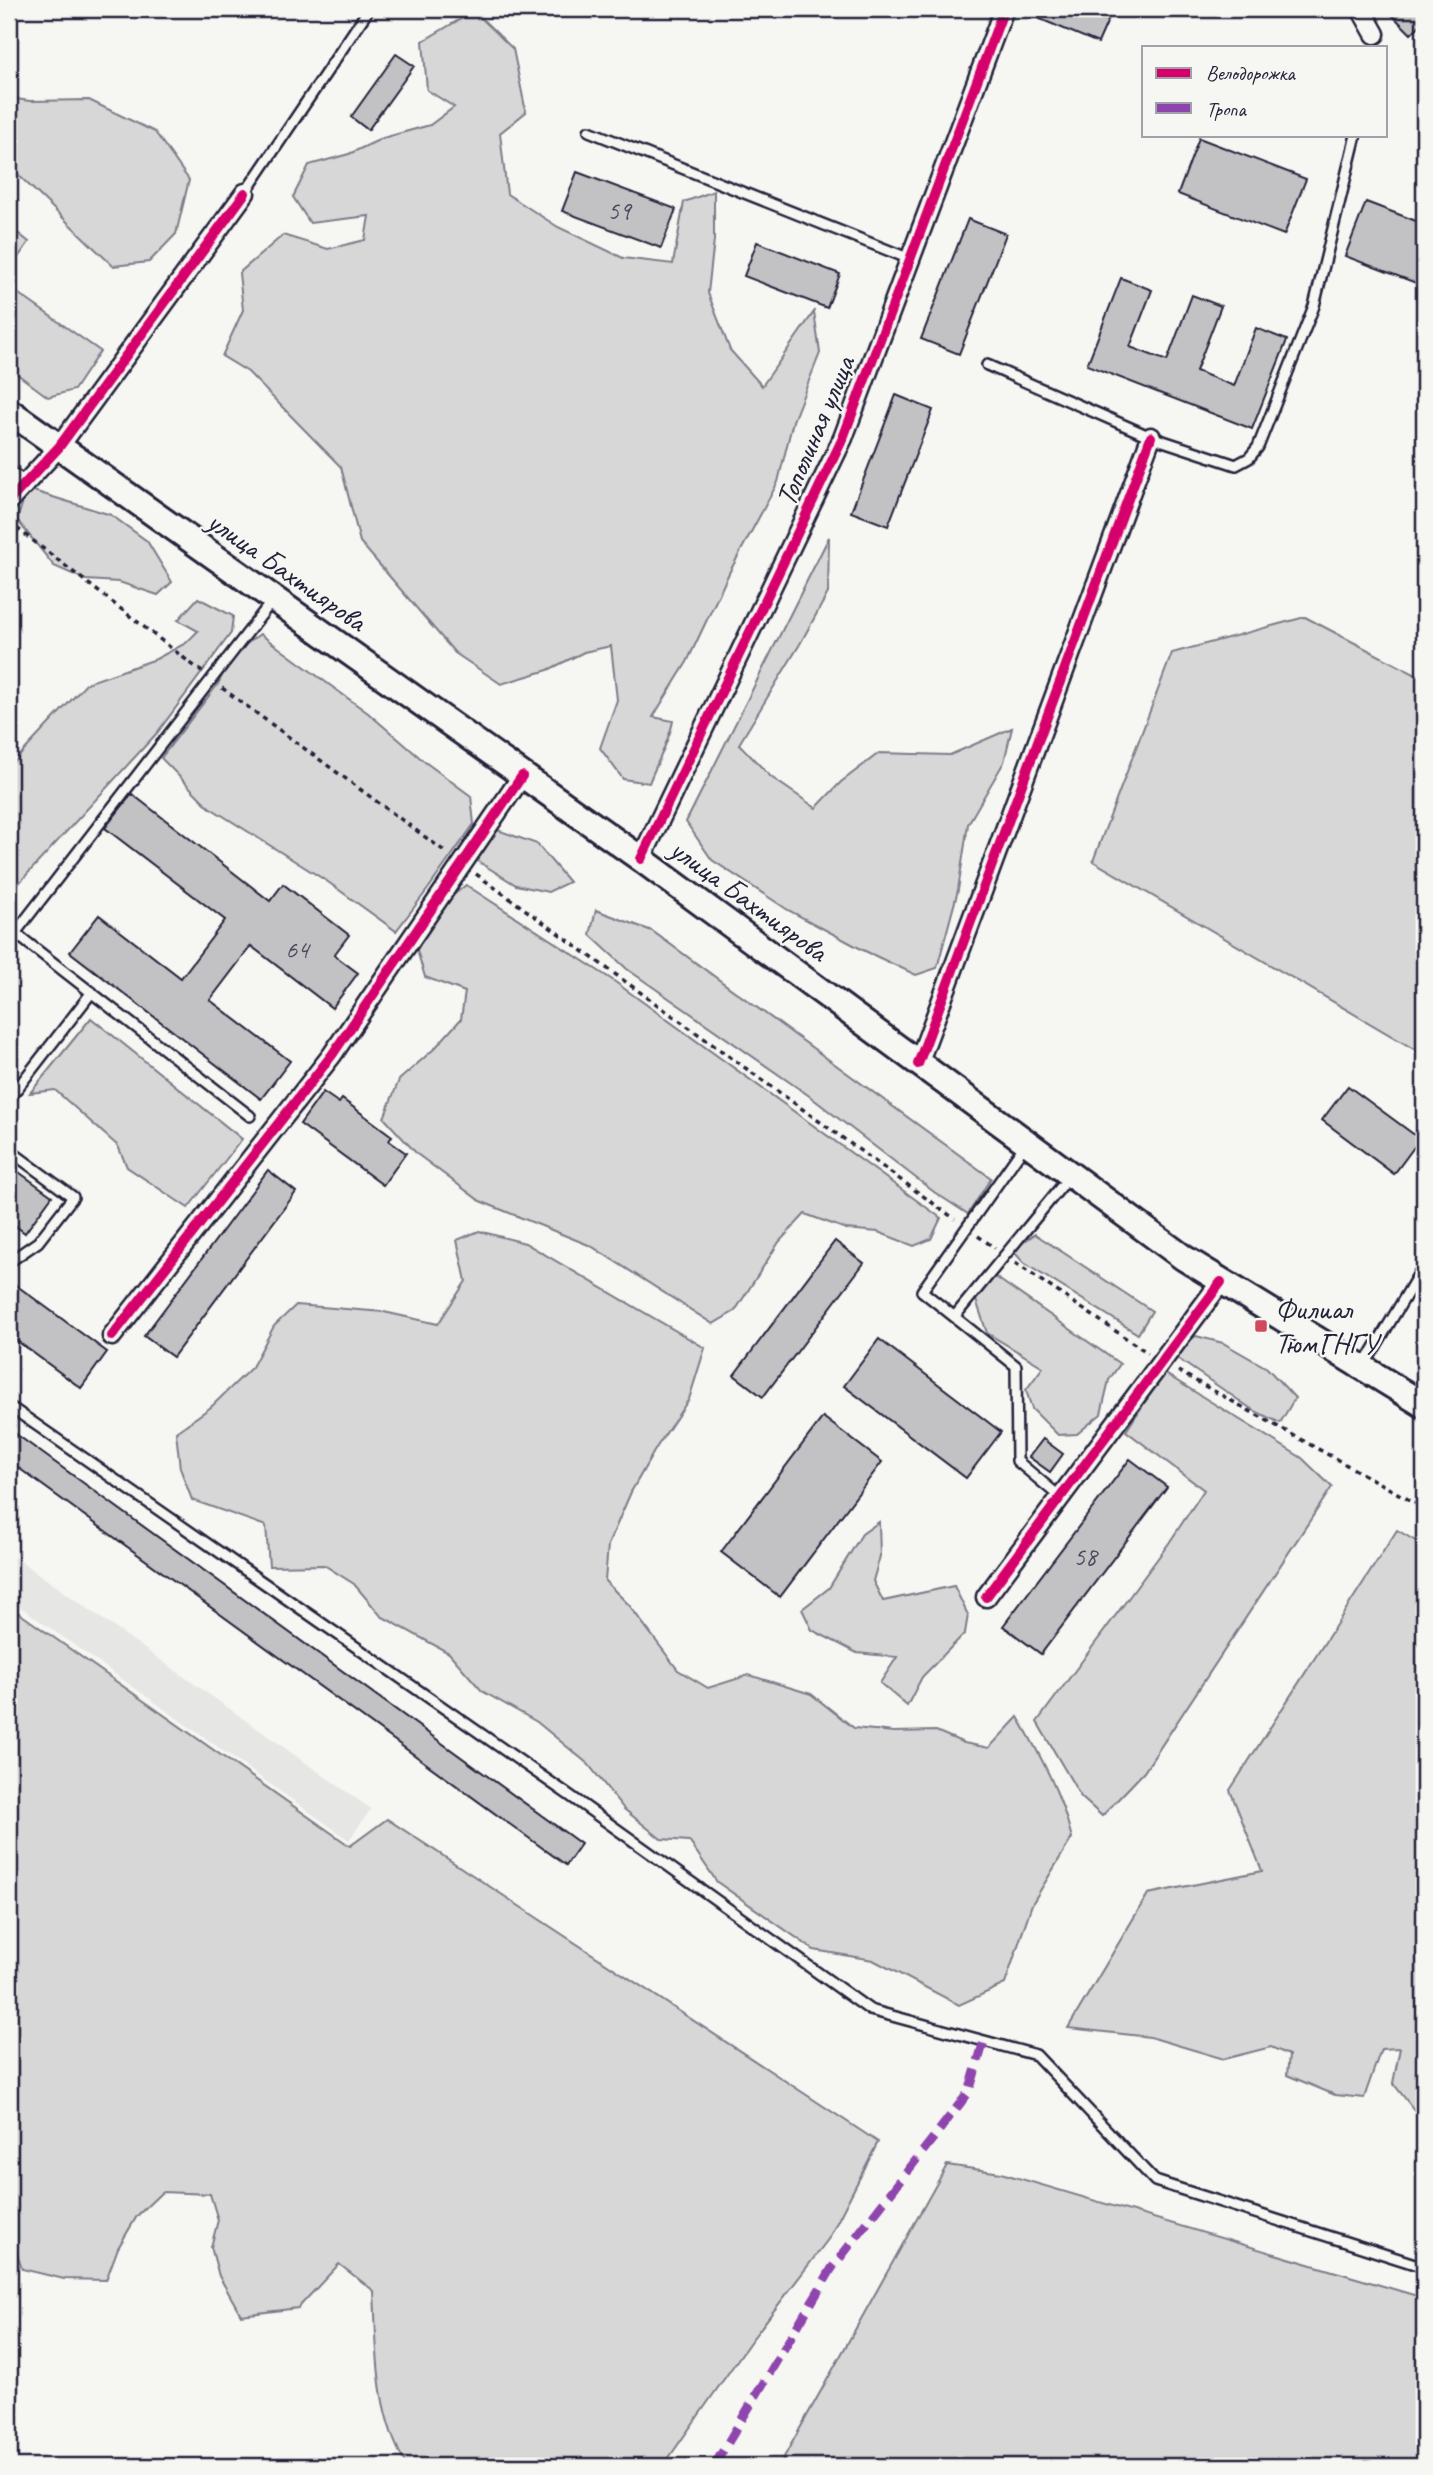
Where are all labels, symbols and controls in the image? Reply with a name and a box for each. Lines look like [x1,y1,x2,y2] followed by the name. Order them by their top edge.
[1142,46,1388,136] legend
[1206,60,1296,86] text: Велодорожка
[1206,96,1247,122] text: Тропа
[607,194,633,227] house number: 59
[766,349,864,512] street label: Тополиная улица
[198,501,376,641] street label: улица Бахтиярова
[661,829,837,971] street label: улица Бахтиярова
[285,933,311,966] house number: 64
[1275,1290,1383,1362] place label: Филиал ТюмГНГУ
[1253,1318,1269,1334] marker: Филиал ТюмГНГУ
[1073,1540,1099,1573] house number: 58

